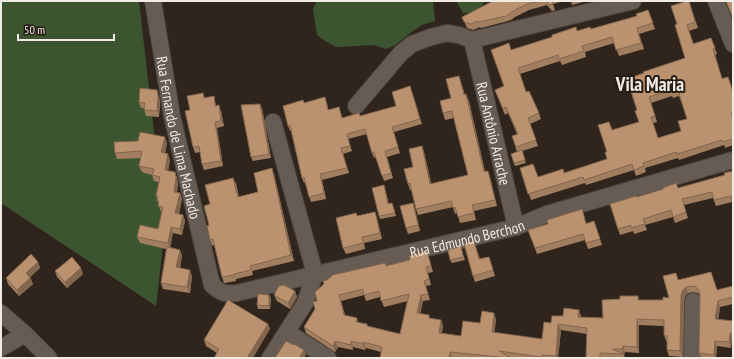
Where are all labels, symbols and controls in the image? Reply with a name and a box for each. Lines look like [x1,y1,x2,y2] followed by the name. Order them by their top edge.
[18,16,114,42] scale bar
[24,22,45,37] text: 50 m
[153,55,205,221] street label: Rua Fernando de Lima Machado
[615,72,684,96] district label: Vila Maria
[473,80,515,187] street label: Rua Antônio Arrache
[408,215,527,261] street label: Rua Edmundo Berchon

